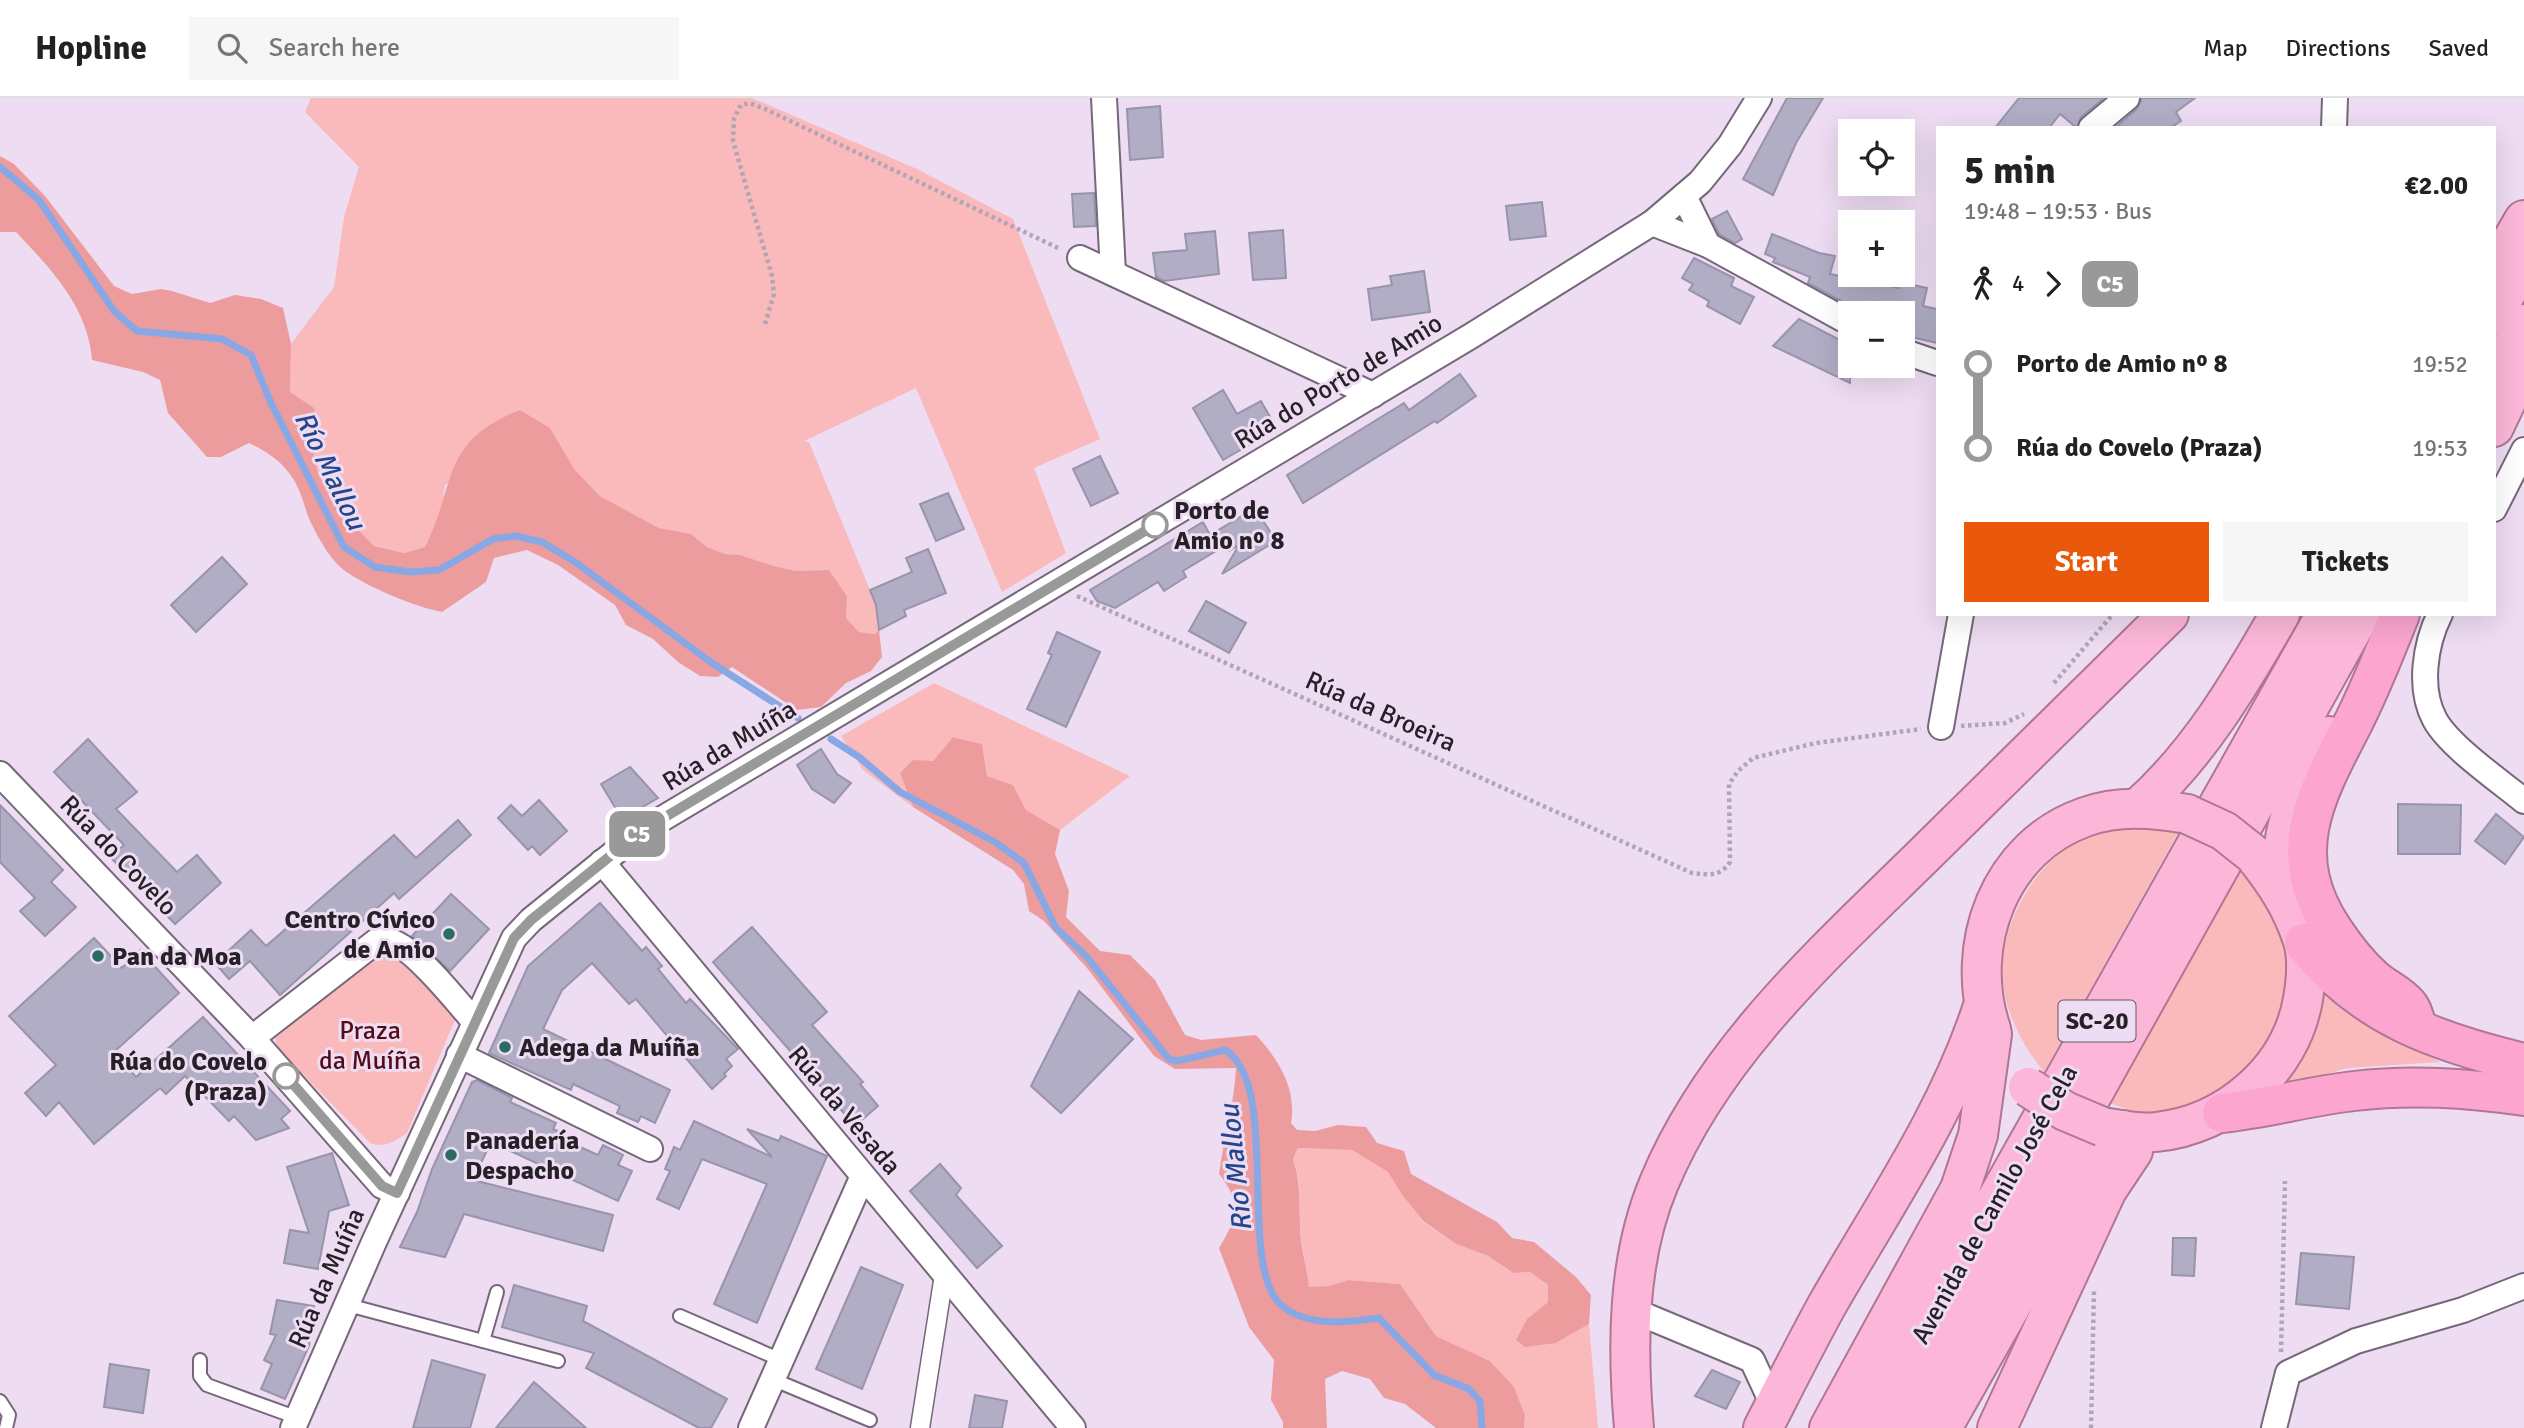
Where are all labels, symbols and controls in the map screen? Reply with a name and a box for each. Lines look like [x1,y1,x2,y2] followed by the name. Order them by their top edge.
[189,17,679,80] search box
[35,28,147,69] text: Hopline
[213,29,251,67] icon: search
[269,32,400,64] text: Search here
[2203,33,2248,63] text: Map
[2286,33,2391,63] text: Directions
[2429,33,2489,63] text: Saved
[1838,119,1915,378] map controls
[1838,119,1915,196] button: locate
[1964,147,2056,194] text: 5 min
[2404,170,2468,202] text: €2.00
[1964,197,2152,226] text: 19:48 – 19:53 · Bus
[1838,210,1915,287] button: +
[1964,265,2002,303] icon: walk
[2034,265,2072,303] icon: forward
[2012,269,2024,298] text: 4
[2096,269,2124,299] text: C5
[1838,301,1915,378] button: −
[1229,307,1448,457] street label: Rúa do Porto de Amio
[2016,348,2228,380] text: Porto de Amio nº 8
[2412,350,2468,379] text: 19:52
[287,406,374,537] water label: Río Mallou
[2016,432,2262,464] text: Rúa do Covelo (Praza)
[2412,434,2468,463] text: 19:53
[1174,495,1285,557] place label: Porto de Amio nº 8
[1142,512,1168,538] marker: Porto de Amio nº 8
[1964,522,2209,602] button: Start
[2223,522,2468,602] button: Tickets
[1300,664,1461,759] street label: Rúa da Broeira
[657,693,802,798] street label: Rúa da Muíña
[53,789,184,923] street label: Rúa do Covelo
[606,811,668,857] line badge: C5
[623,819,651,849] text: C5
[284,904,435,966] place label: Centro Cívico de Amio
[441,926,457,942] marker: Centro Cívico de Amio
[112,941,242,973] place label: Pan da Moa
[90,948,106,964] marker: Pan da Moa
[2058,1001,2136,1042] road number: SC-20
[319,1015,421,1077] park label: Praza da Muíña
[519,1032,700,1064] place label: Adega da Muíña
[497,1039,513,1055] marker: Adega da Muíña
[781,1039,908,1182] street label: Rúa da Vesada
[109,1046,267,1108] place label: Rúa do Covelo (Praza)
[1905,1059,2085,1350] street label: Avenida de Camilo José Cela
[273,1063,299,1089] marker: Rúa do Covelo (Praza)
[1212,1101,1260,1233] water label: Río Mallou
[465,1125,579,1187] place label: Panadería Despacho
[443,1147,459,1163] marker: Panadería Despacho
[282,1203,372,1354] street label: Rúa da Muíña

